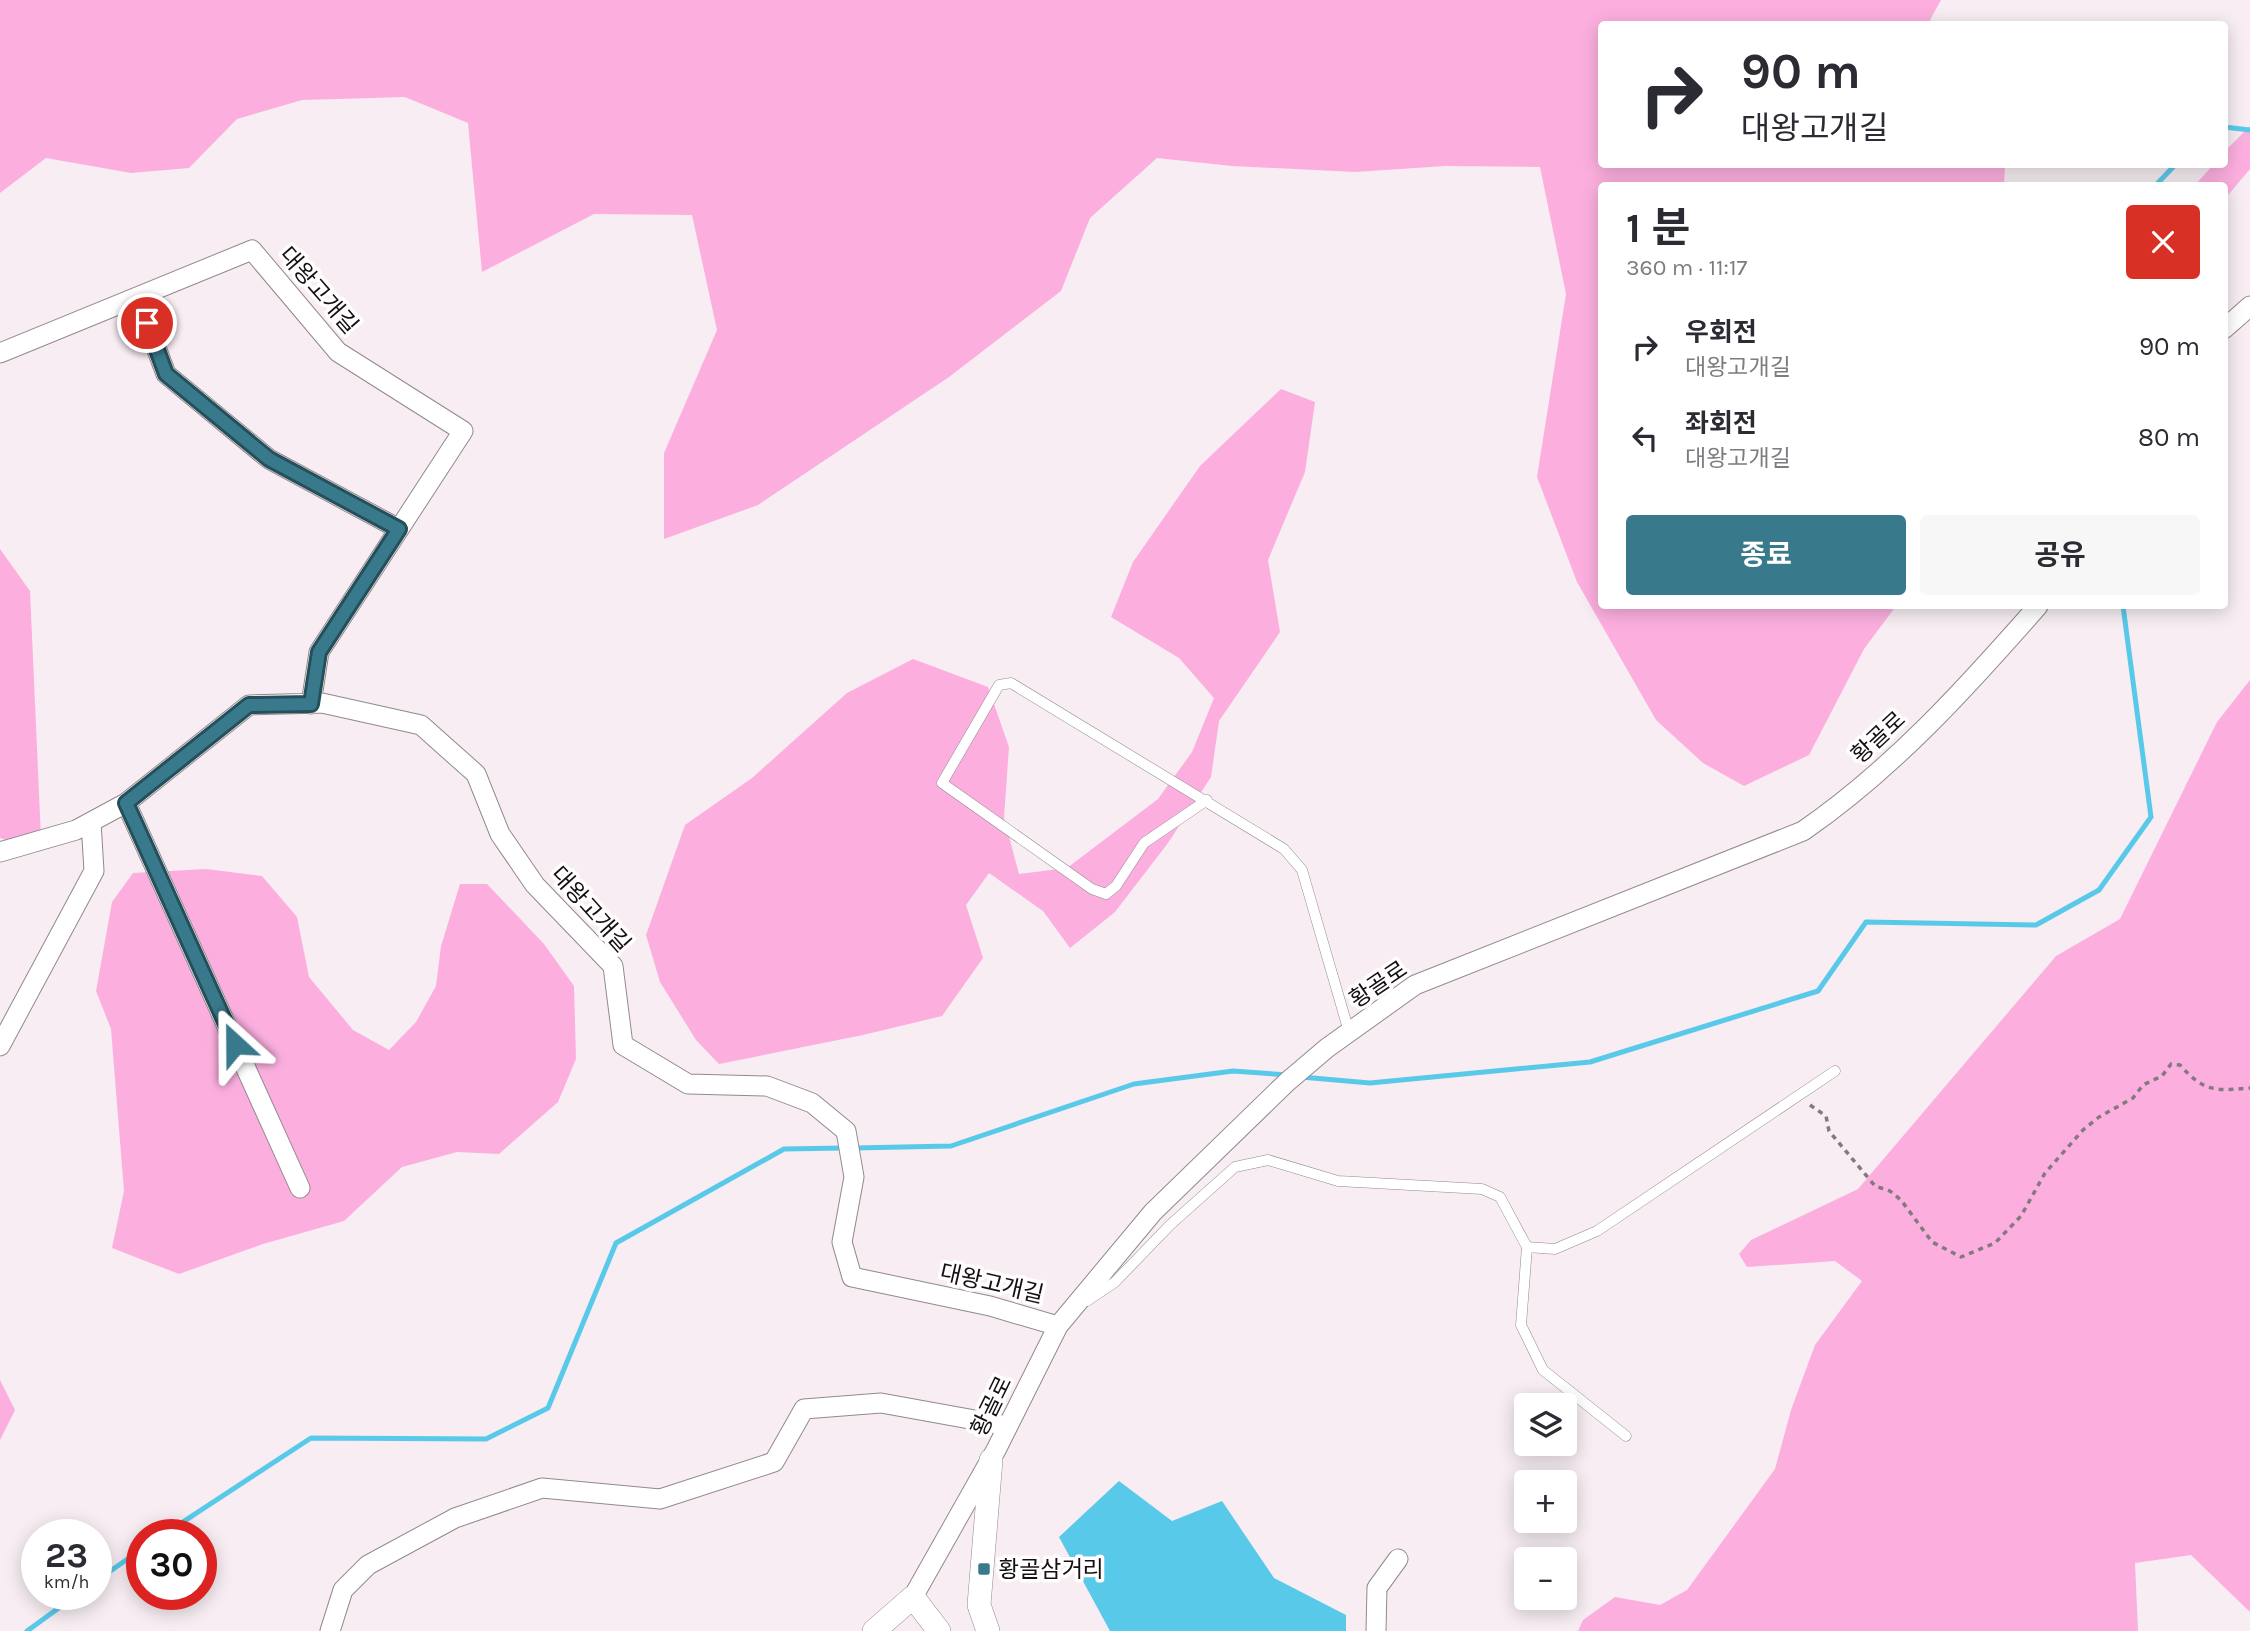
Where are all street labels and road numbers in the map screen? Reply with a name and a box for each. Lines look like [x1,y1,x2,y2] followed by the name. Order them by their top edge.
[274,242,364,339] street label: 대왕고개길
[1846,706,1911,769] street label: 황골로
[545,861,636,958] street label: 대왕고개길
[1344,955,1412,1013] street label: 황골로
[937,1258,1046,1309] street label: 대왕고개길
[965,1372,1017,1441] street label: 황골로

